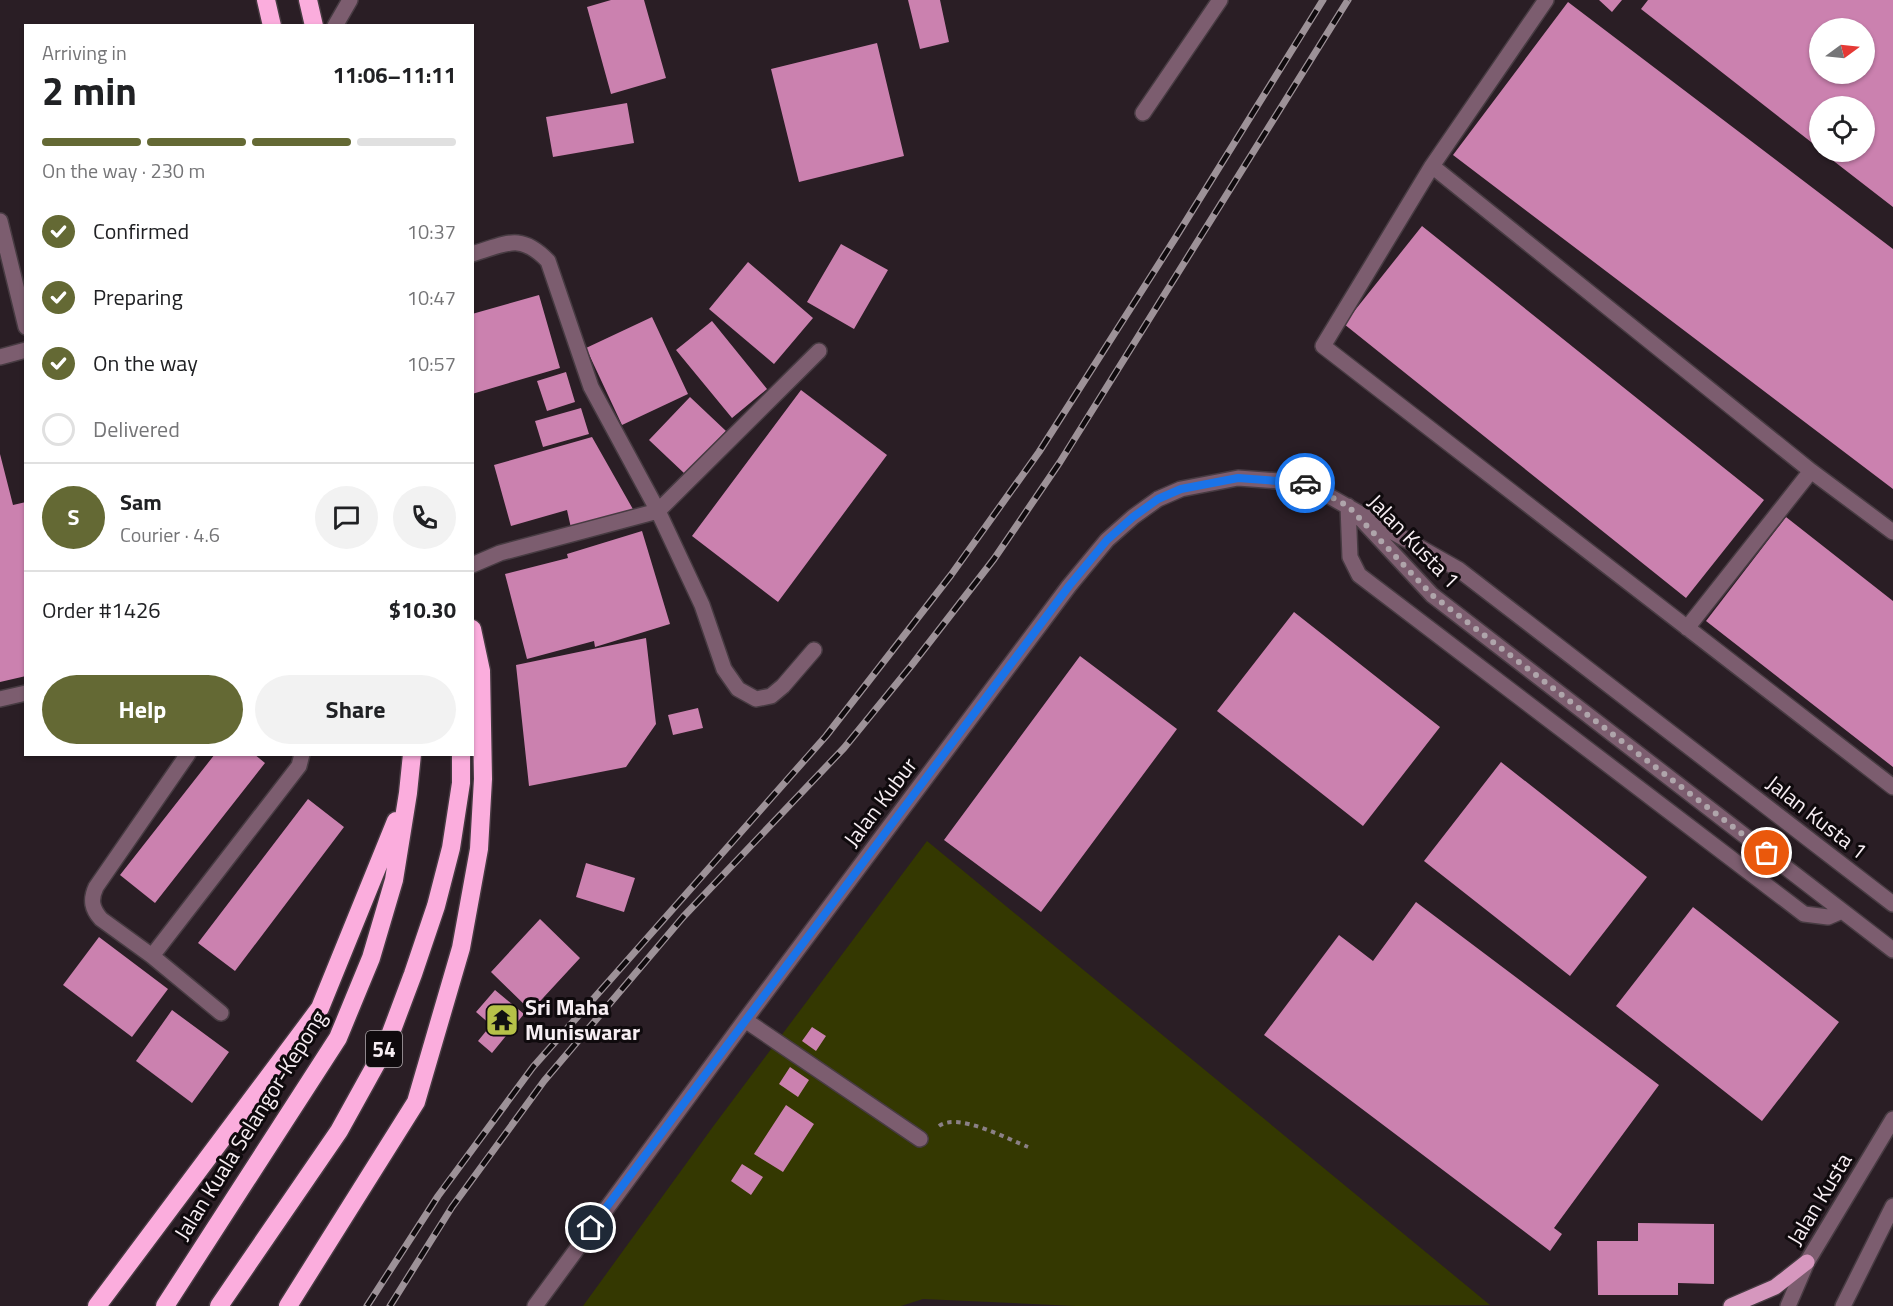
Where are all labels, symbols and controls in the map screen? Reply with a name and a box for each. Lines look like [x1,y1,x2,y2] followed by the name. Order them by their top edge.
[1809,18,1875,84] north arrow
[1809,18,1875,162] map controls
[42,37,127,68] text: Arriving in
[333,58,456,92] text: 11:06–11:11
[42,61,137,120] text: 2 min
[1809,96,1875,162] button: locate
[42,155,205,186] text: On the way · 230 m
[93,214,189,248] text: Confirmed
[42,215,75,248] icon: check
[407,216,456,247] text: 10:37
[93,280,183,314] text: Preparing
[42,281,75,314] icon: check
[407,282,456,313] text: 10:47
[93,346,198,380] text: On the way
[42,347,75,380] icon: check
[407,348,456,379] text: 10:57
[93,412,180,446] text: Delivered
[1275,453,1335,513] courier
[1289,467,1322,500] icon: car
[120,485,162,519] text: Sam
[315,486,378,549] button: chat
[393,486,456,549] button: phone
[1360,486,1468,596] street label: Jalan Kusta 1
[68,500,79,534] text: S
[120,519,220,550] text: Courier · 4.6
[42,593,161,627] text: Order #1426
[389,593,456,627] text: $10.30
[42,675,243,744] button: Help
[255,675,456,744] button: Share
[835,750,925,854] street label: Jalan Kubur
[1759,767,1875,867] street label: Jalan Kusta 1
[1741,827,1792,878] pin
[1750,836,1783,869] icon: bag
[525,990,640,1049] place label: Sri Maha Muniswarar
[484,1002,520,1038] temple icon: Sri Maha Muniswarar
[165,1003,335,1247] street label: Jalan Kuala Selangor-Kepong
[366,1031,402,1067] road number: 54
[1778,1146,1860,1252] street label: Jalan Kusta
[565,1202,616,1253] pin
[574,1211,607,1244] icon: home

